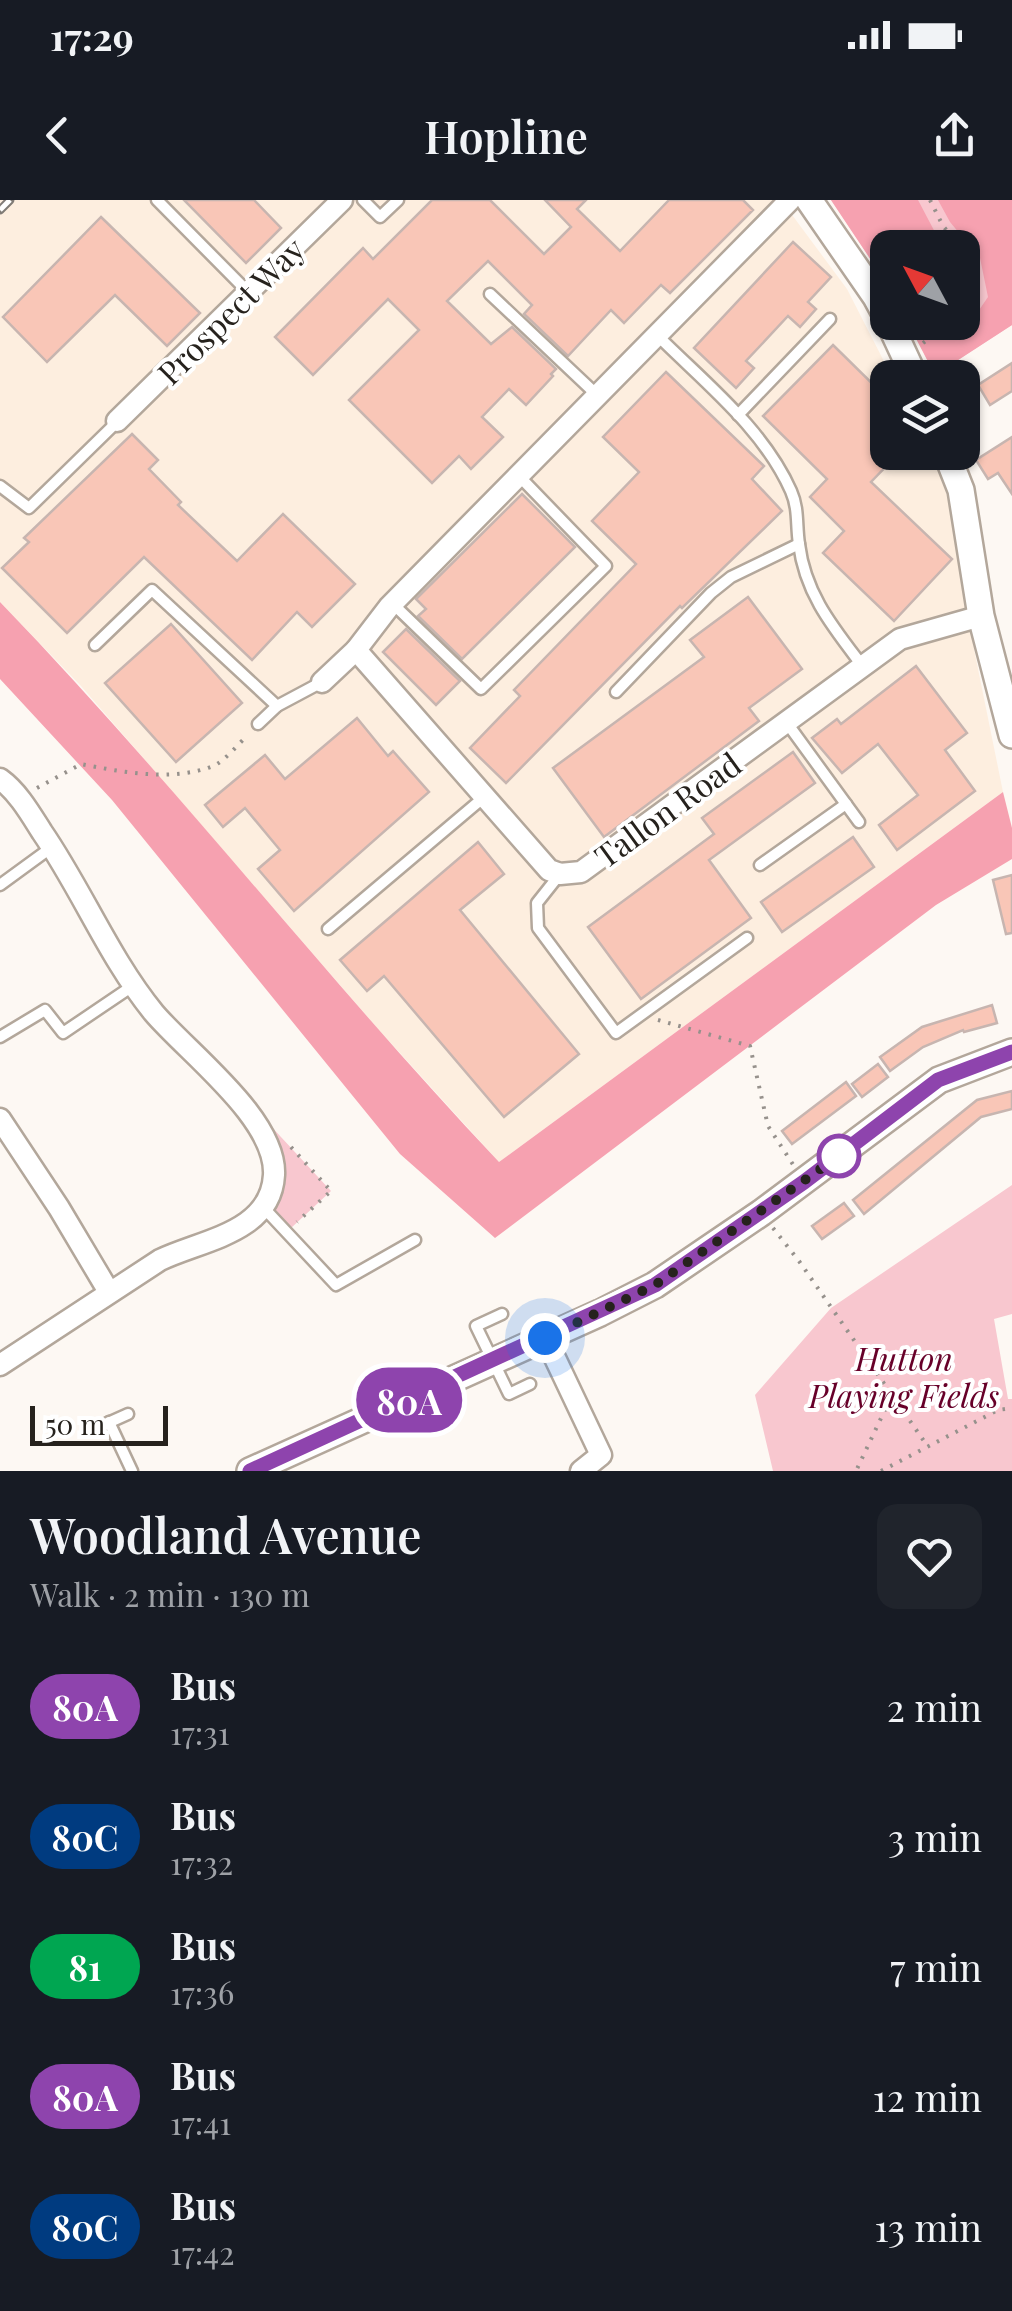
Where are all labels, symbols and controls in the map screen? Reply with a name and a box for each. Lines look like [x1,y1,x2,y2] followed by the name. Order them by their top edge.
[50,10,134,61] text: 17:29
[424,105,588,165] text: Hopline
[30,108,85,163] icon: back
[927,108,982,163] icon: share
[147,227,313,393] street label: Prospect Way
[870,230,980,340] north arrow
[870,230,980,470] map controls
[870,360,980,470] button: layers
[585,741,749,877] street label: Tallon Road
[818,1135,860,1177] unlabelled marker
[520,1313,570,1363] your location
[807,1336,999,1416] park label: Hutton Playing Fields
[352,1368,466,1432] line badge: 80A
[376,1377,442,1424] text: 80A
[30,1401,168,1446] scale bar
[45,1405,105,1442] text: 50 m
[30,1502,422,1566] text: Woodland Avenue
[877,1504,982,1609] button: heart
[30,1572,310,1615] text: Walk · 2 min · 130 m
[170,1659,236,1710] text: Bus
[887,1681,982,1732] text: 2 min
[52,1683,118,1730] text: 80A
[170,1710,230,1753] text: 17:31
[170,1789,236,1840] text: Bus
[888,1811,982,1862] text: 3 min
[52,1813,118,1860] text: 80C
[170,1840,233,1883] text: 17:32
[170,1919,236,1970] text: Bus
[890,1941,982,1992] text: 7 min
[68,1943,102,1990] text: 81
[170,1970,234,2013] text: 17:36
[170,2049,236,2100] text: Bus
[873,2071,982,2122] text: 12 min
[52,2073,118,2120] text: 80A
[170,2100,231,2143] text: 17:41
[170,2179,236,2230] text: Bus
[874,2201,982,2252] text: 13 min
[52,2203,118,2250] text: 80C
[170,2230,234,2273] text: 17:42

